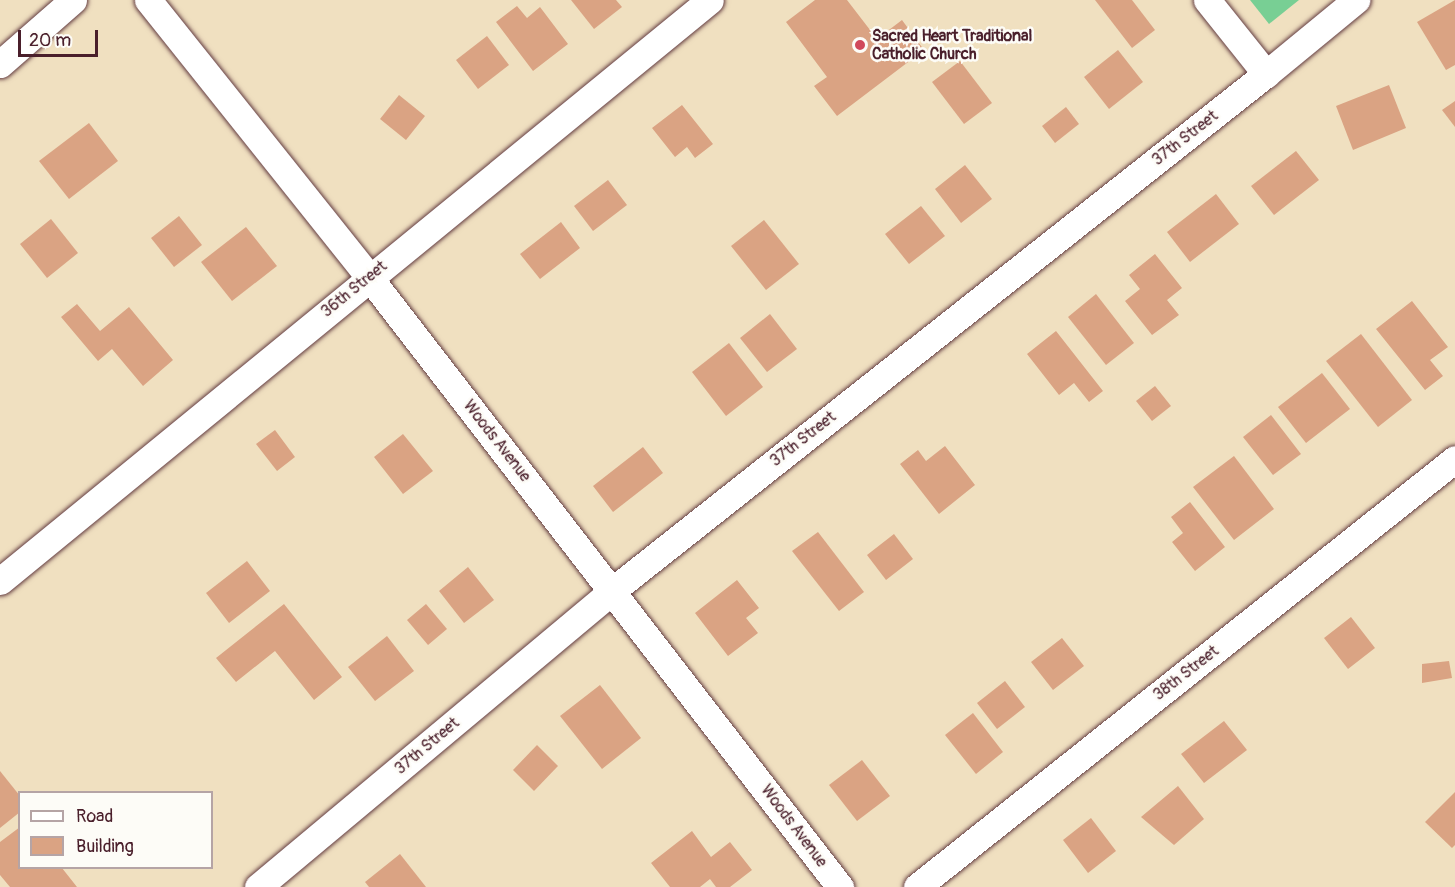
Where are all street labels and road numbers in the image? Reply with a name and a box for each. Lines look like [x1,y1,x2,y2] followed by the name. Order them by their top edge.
[1148,106,1222,170] street label: 37th Street
[317,257,391,321] street label: 36th Street
[459,396,535,486] street label: Woods Avenue
[766,407,840,471] street label: 37th Street
[1149,641,1223,705] street label: 38th Street
[391,714,463,778] street label: 37th Street
[757,781,831,871] street label: Woods Avenue

